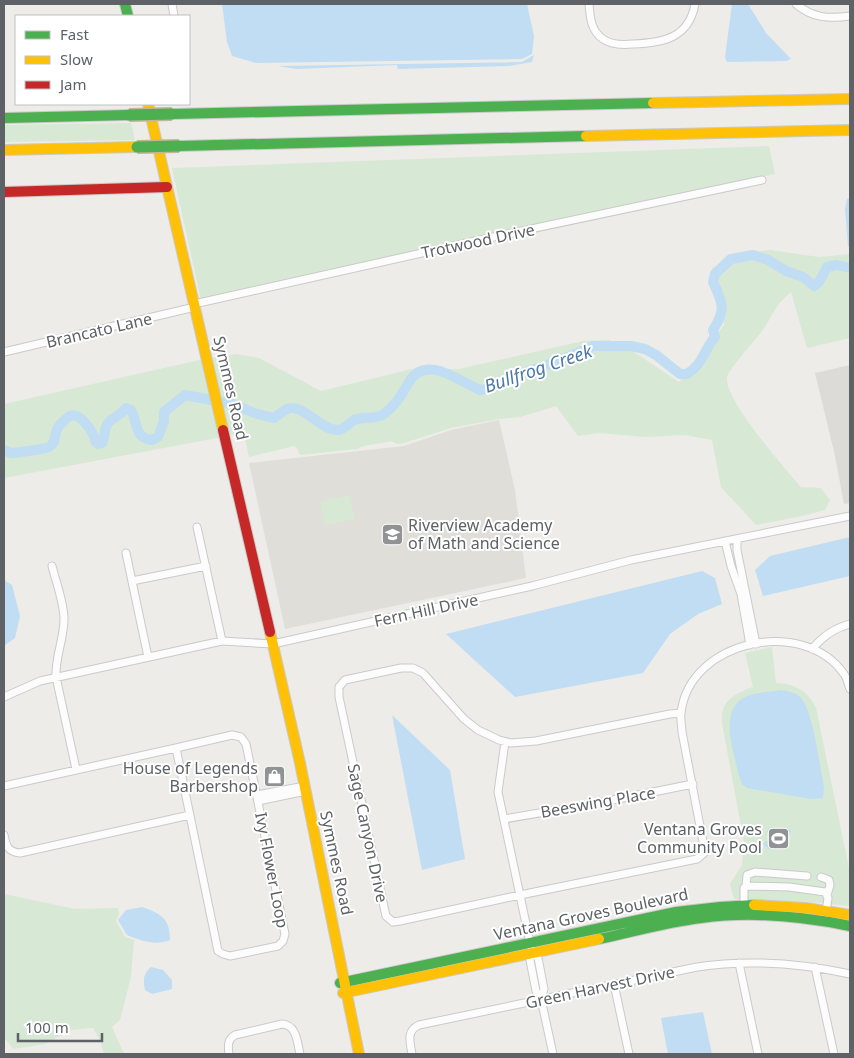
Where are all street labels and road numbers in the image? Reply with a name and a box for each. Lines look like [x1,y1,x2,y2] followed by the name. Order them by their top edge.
[419,218,537,264] street label: Trotwood Drive
[44,307,154,353] street label: Brancato Lane
[208,334,254,442] street label: Symmes Road
[372,588,480,632] street label: Fern Hill Drive
[343,762,393,904] street label: Sage Canyon Drive
[539,781,657,823] street label: Beeswing Place
[315,809,359,917] street label: Symmes Road
[250,810,294,930] street label: Ivy Flower Loop
[492,883,690,945] street label: Ventana Groves Boulevard
[523,960,677,1014] street label: Green Harvest Drive

